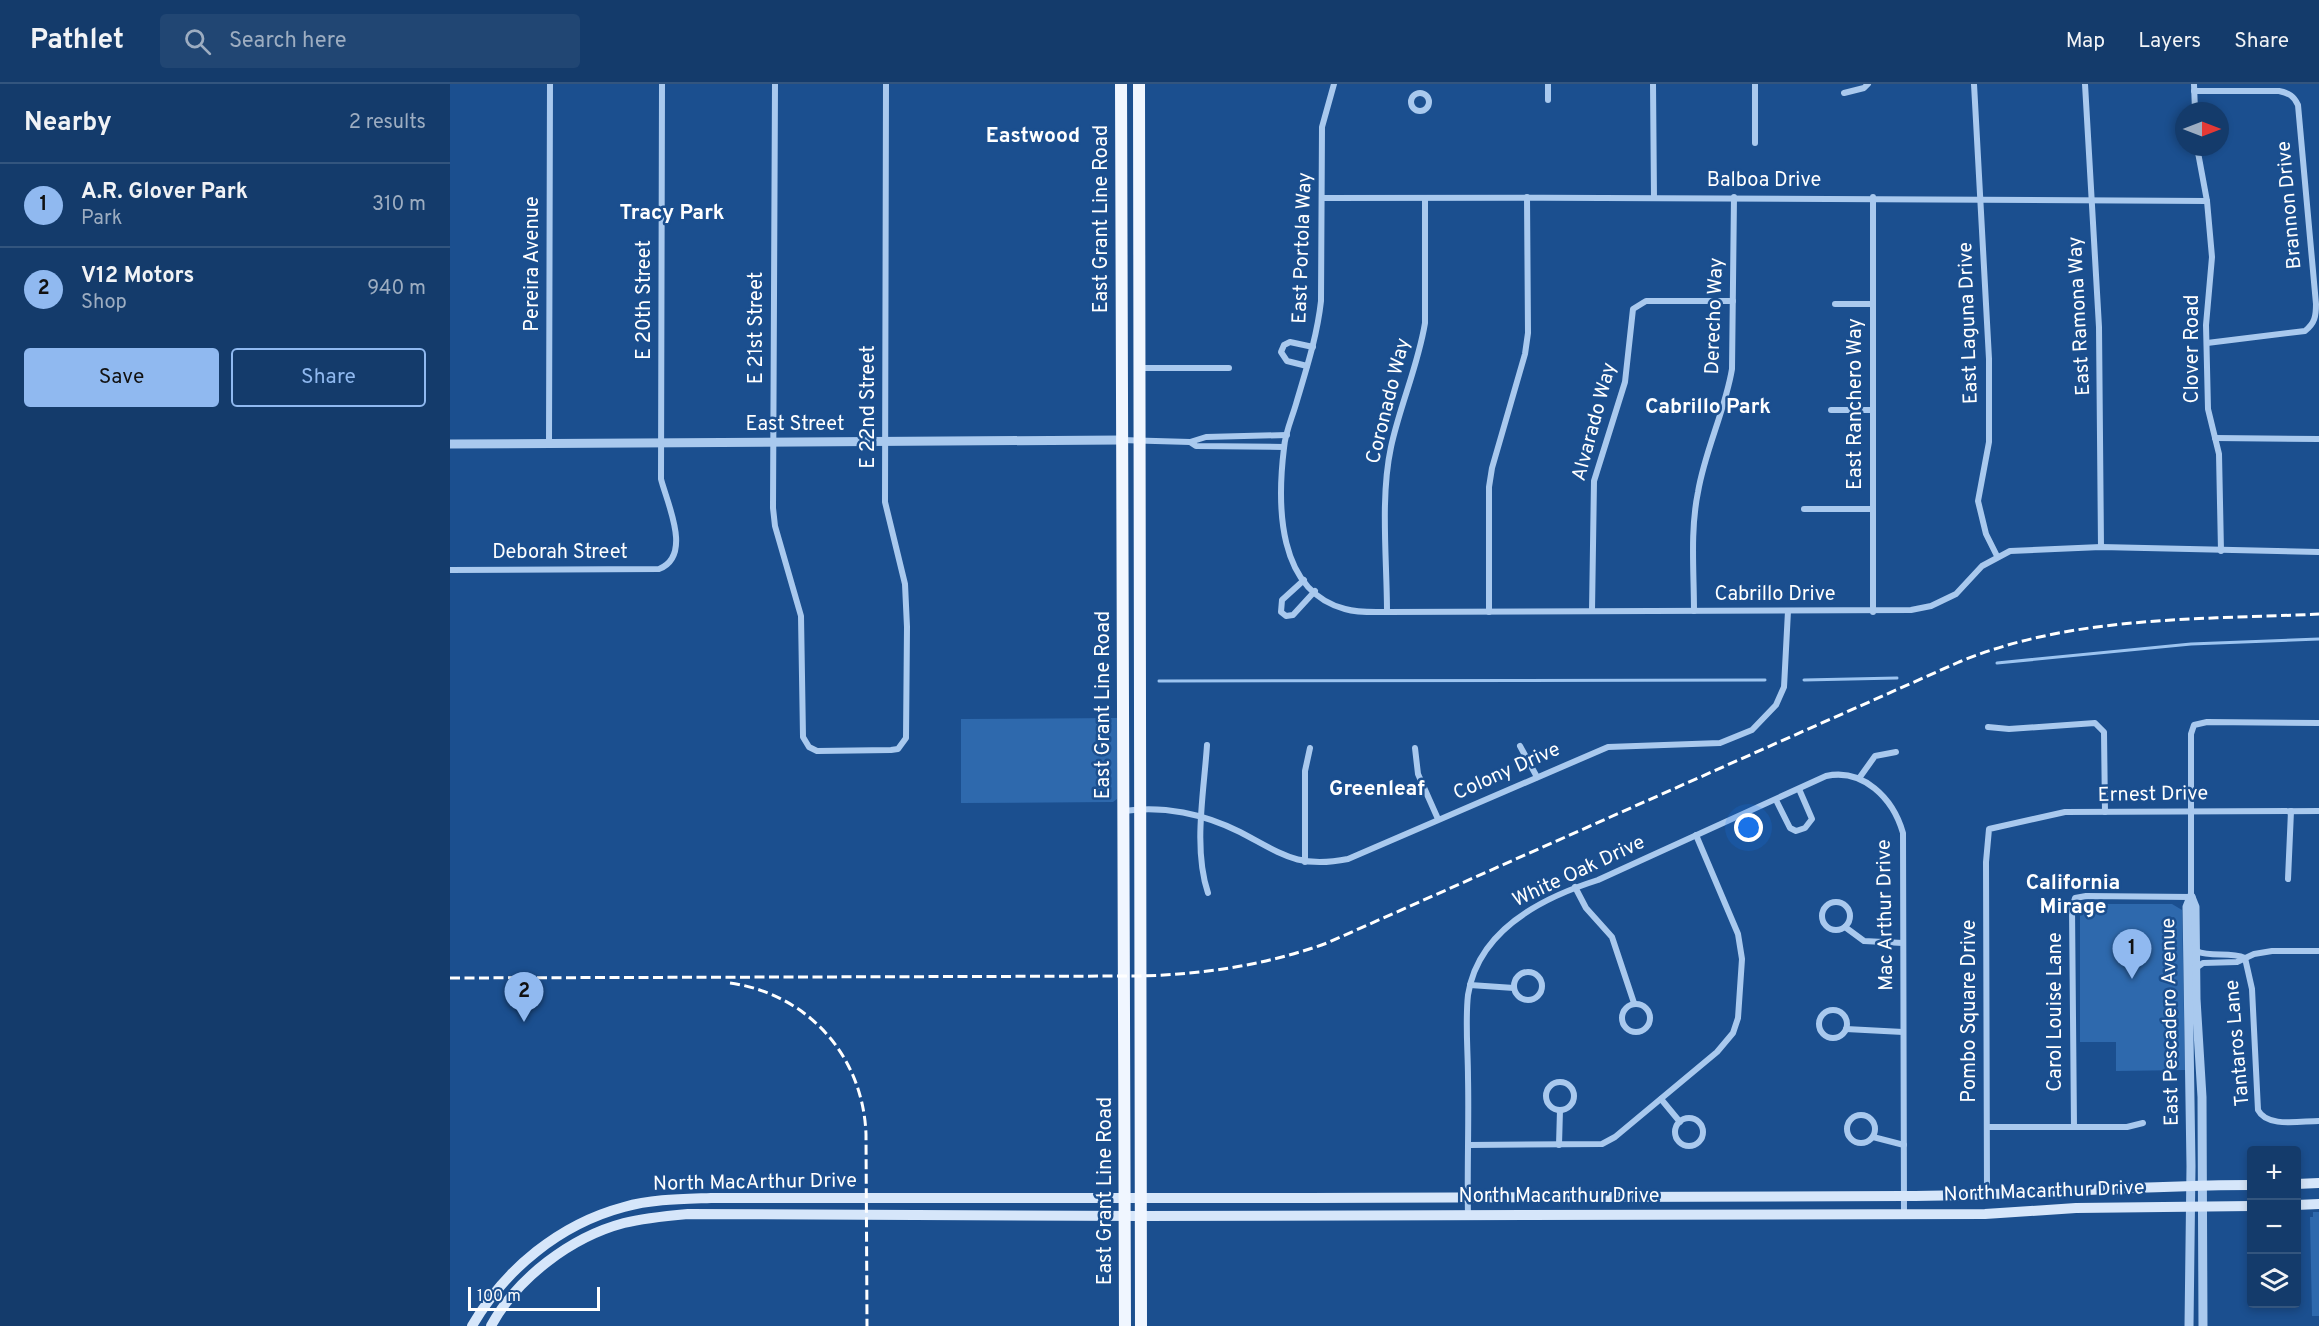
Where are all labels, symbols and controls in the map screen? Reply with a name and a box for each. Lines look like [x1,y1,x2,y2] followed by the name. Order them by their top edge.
[160,14,580,68] search box
[30,23,124,59] text: Pathlet
[181,25,214,58] icon: search
[229,28,347,55] text: Search here
[2066,28,2105,55] text: Map
[2138,28,2201,55] text: Layers
[2234,28,2289,55] text: Share
[2175,102,2229,156] north arrow
[24,107,112,140] text: Nearby
[349,110,426,136] text: 2 results
[986,123,1080,150] district label: Eastwood
[1089,125,1115,313] street label: East Grant Line Road
[2271,140,2309,270] street label: Brannon Drive
[1707,168,1821,194] street label: Balboa Drive
[1287,172,1319,324] street label: East Portola Way
[81,179,248,206] text: A.R. Glover Park
[40,192,48,218] text: 1
[372,192,426,218] text: 310 m
[520,196,546,332] street label: Pereira Avenue
[619,200,725,227] district label: Tracy Park
[81,206,122,232] text: Park
[2063,236,2097,396] street label: East Ramona Way
[632,240,658,360] street label: E 20th Street
[1953,241,1985,405] street label: East Laguna Drive
[1700,257,1730,375] street label: Derecho Way
[81,263,194,290] text: V12 Motors
[744,272,770,384] street label: E 21st Street
[37,276,50,302] text: 2
[367,276,426,302] text: 940 m
[81,290,127,316] text: Shop
[2180,294,2206,404] street label: Clover Road
[1843,318,1869,490] street label: East Ranchero Way
[1361,335,1417,467] street label: Coronado Way
[856,345,882,469] street label: E 22nd Street
[24,348,219,407] button: Save
[231,348,426,407] button: Share
[1567,360,1623,484] street label: Alvarado Way
[1645,394,1771,421] district label: Cabrillo Park
[746,412,844,438] street label: East Street
[492,540,628,566] street label: Deborah Street
[1714,582,1836,608] street label: Cabrillo Drive
[1091,611,1117,799] street label: East Grant Line Road
[1449,737,1565,807] street label: Colony Drive
[1329,776,1425,803] district label: Greenleaf
[2098,781,2208,809] street label: Ernest Drive
[1734,813,1763,842] your location
[1509,830,1649,914] street label: White Oak Drive
[1872,839,1900,991] street label: Mac Arthur Drive
[2026,870,2120,921] district label: California Mirage
[2156,918,2186,1126] street label: East Pescadero Avenue
[1957,919,1983,1103] street label: Pombo Square Drive
[2112,930,2152,979] pin: 1
[2043,932,2069,1092] street label: Carol Louise Lane
[504,972,544,1022] pin: 2
[2220,979,2256,1107] street label: Tantaros Lane
[1093,1097,1119,1285] street label: East Grant Line Road
[2247,1146,2301,1308] map controls
[2247,1146,2301,1200] button: +
[653,1168,857,1198] street label: North MacArthur Drive
[1943,1175,2145,1209] street label: North Macarthur Drive
[1458,1184,1660,1210] street label: North Macarthur Drive
[2247,1200,2301,1254] button: −
[2247,1254,2301,1308] button: layers
[468,1284,600,1312] scale bar
[477,1287,521,1307] text: 100 m

